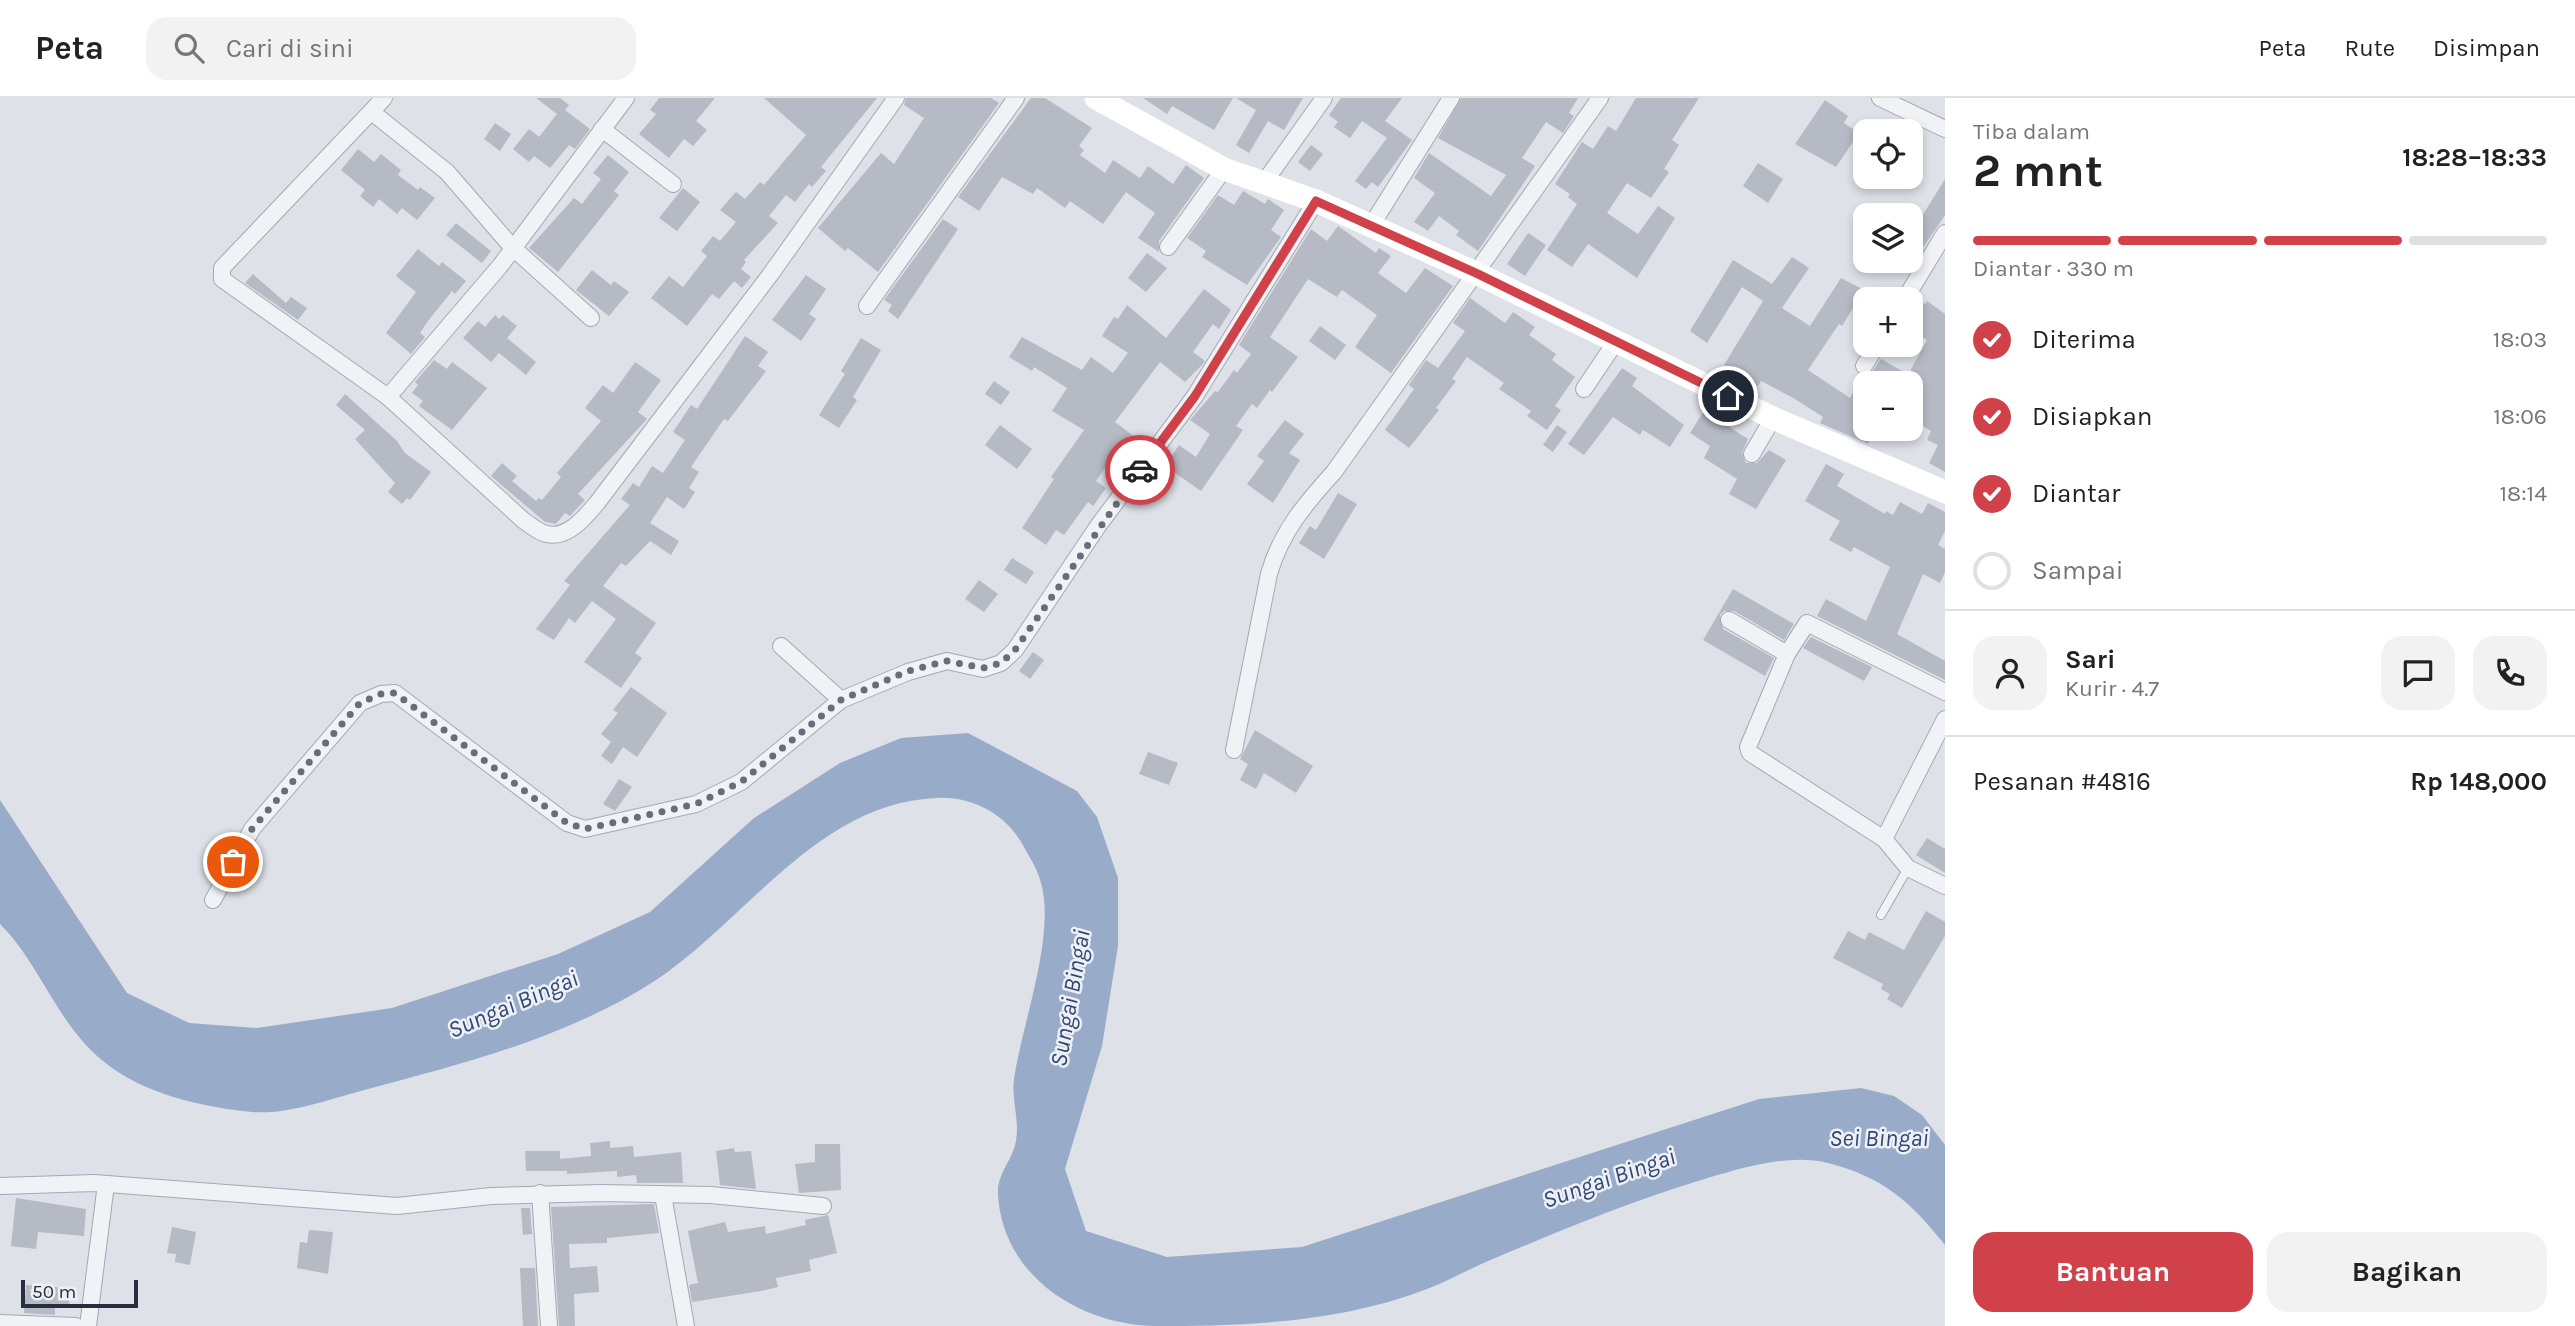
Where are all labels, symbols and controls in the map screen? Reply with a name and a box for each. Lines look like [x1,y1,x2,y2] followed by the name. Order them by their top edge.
[146,17,636,80] search box
[35,29,104,67] text: Peta
[170,29,208,67] icon: search
[226,33,354,64] text: Cari di sini
[2259,34,2306,62] text: Peta
[2344,34,2395,62] text: Rute
[2433,34,2540,62] text: Disimpan
[1973,118,2090,145] text: Tiba dalam
[1853,119,1923,441] map controls
[1853,119,1923,189] button: locate
[2402,142,2547,173] text: 18:28–18:33
[1973,144,2103,198] text: 2 mnt
[1853,203,1923,273] button: layers
[1973,255,2134,282] text: Diantar · 330 m
[1853,287,1923,357] button: +
[1973,321,2011,359] icon: check
[2032,324,2136,355] text: Diterima
[2493,326,2547,353] text: 18:03
[1698,366,1758,426] pin
[1853,371,1923,441] button: −
[1709,377,1747,415] icon: home
[1973,398,2011,436] icon: check
[2032,401,2152,432] text: Disiapkan
[2493,403,2547,430] text: 18:06
[1105,435,1175,505] courier
[1121,451,1159,489] icon: car
[1973,475,2011,513] icon: check
[2032,478,2120,509] text: Diantar
[2500,480,2547,507] text: 18:14
[2032,555,2124,586] text: Sampai
[1973,636,2047,710] button: person
[2381,636,2455,710] button: chat
[2473,636,2547,710] button: phone
[2065,644,2116,675] text: Sari
[2065,675,2159,702] text: Kurir · 4.7
[1973,766,2151,797] text: Pesanan #4816
[2410,766,2547,797] text: Rp 148,000
[203,832,263,892] pin
[214,843,252,881] icon: bag
[1044,927,1096,1069] water label: Sungai Bingai
[444,964,582,1044] water label: Sungai Bingai
[1829,1124,1929,1152] water label: Sei Bingai
[1539,1142,1679,1214] water label: Sungai Bingai
[1973,1232,2253,1312] button: Bantuan
[2267,1232,2547,1312] button: Bagikan
[21,1277,138,1309] scale bar
[32,1281,76,1303] text: 50 m

